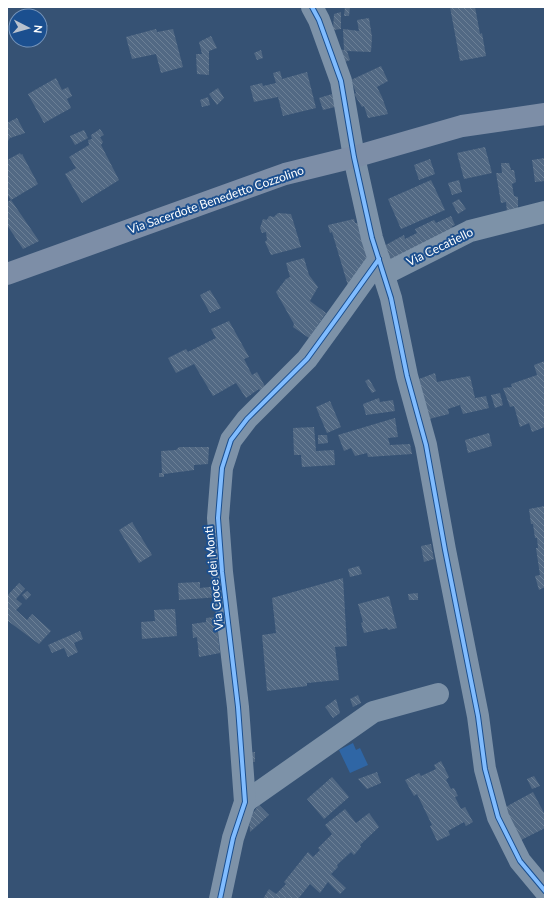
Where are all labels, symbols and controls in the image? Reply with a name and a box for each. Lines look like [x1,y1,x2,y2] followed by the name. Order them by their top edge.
[8,8,48,48] north arrow
[32,24,45,34] text: N
[126,162,306,237] street label: Via Sacerdote Benedetto Cozzolino
[404,224,476,269] street label: Via Cecatiello
[201,525,226,631] street label: Via Croce dei Monti

